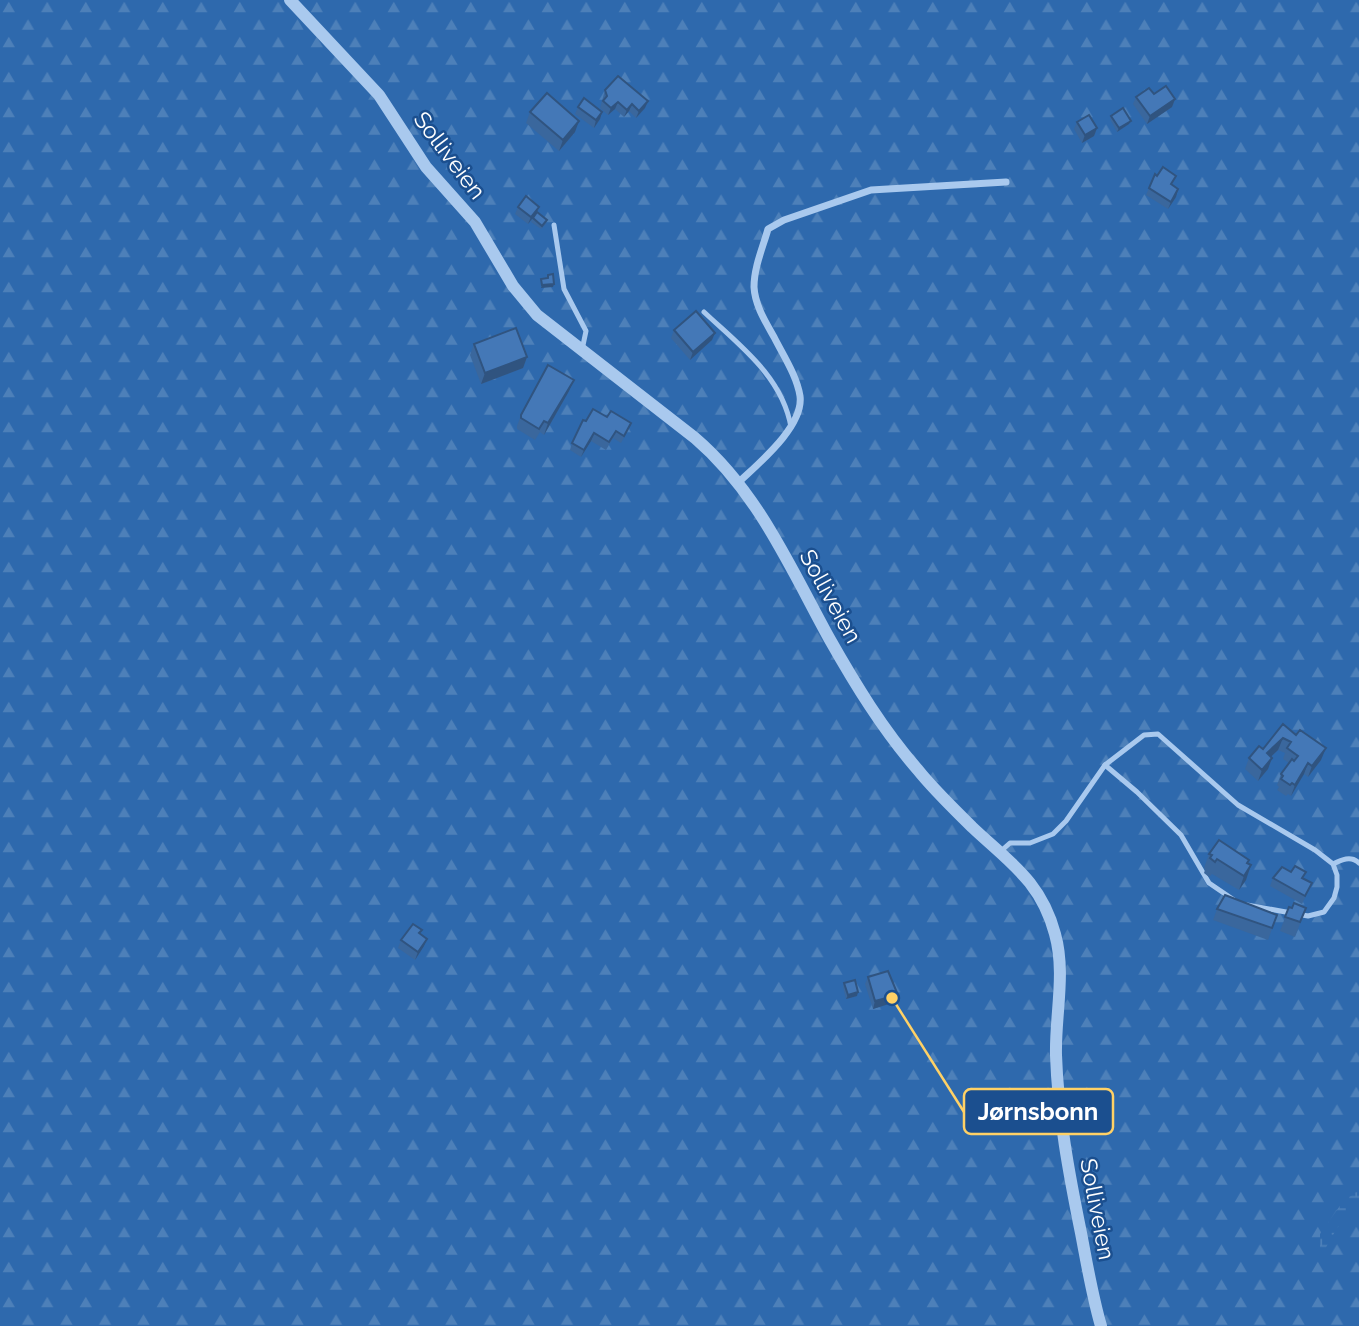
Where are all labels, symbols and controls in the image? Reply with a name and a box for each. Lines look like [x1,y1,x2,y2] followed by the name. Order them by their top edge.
[408,106,492,204] street label: Solliveien
[794,545,868,647] street label: Solliveien
[964,1089,1113,1134] callout: Jørnsbonn
[978,1097,1098,1126] text: Jørnsbonn
[1075,1156,1121,1262] street label: Solliveien

